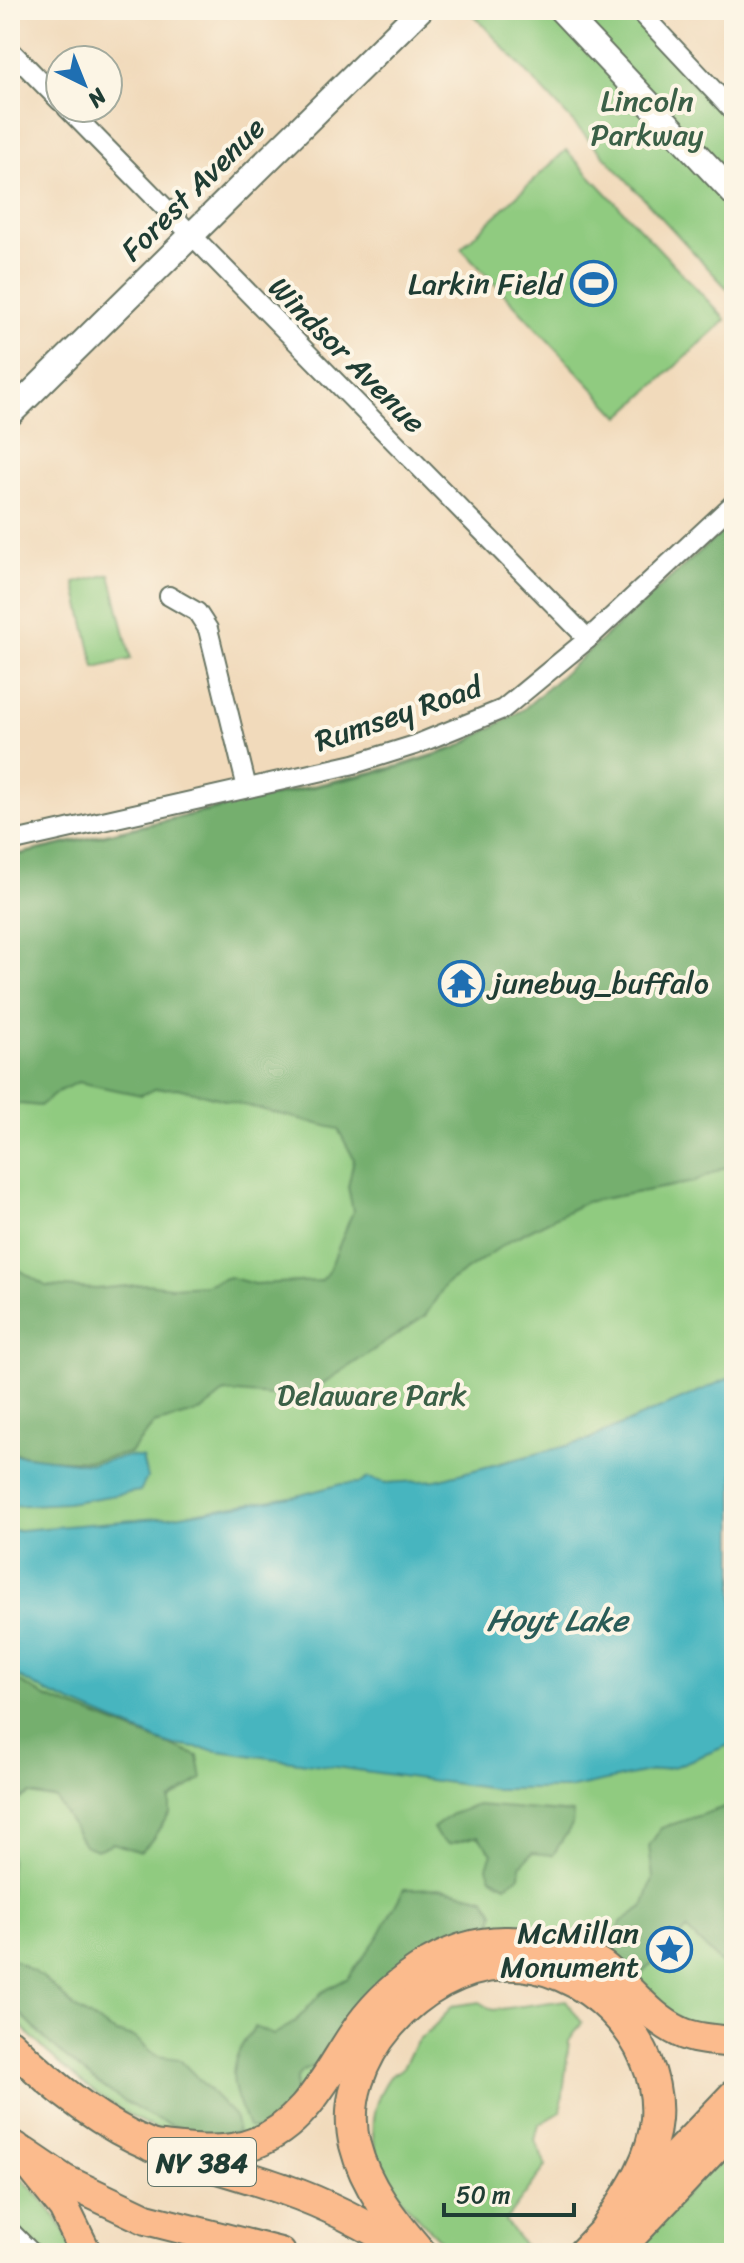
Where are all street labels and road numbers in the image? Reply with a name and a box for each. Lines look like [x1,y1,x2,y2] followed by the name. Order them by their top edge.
[107,103,279,275] street label: Forest Avenue
[255,263,439,447] street label: Windsor Avenue
[307,659,491,768] street label: Rumsey Road
[148,2138,256,2186] road number: NY 384

